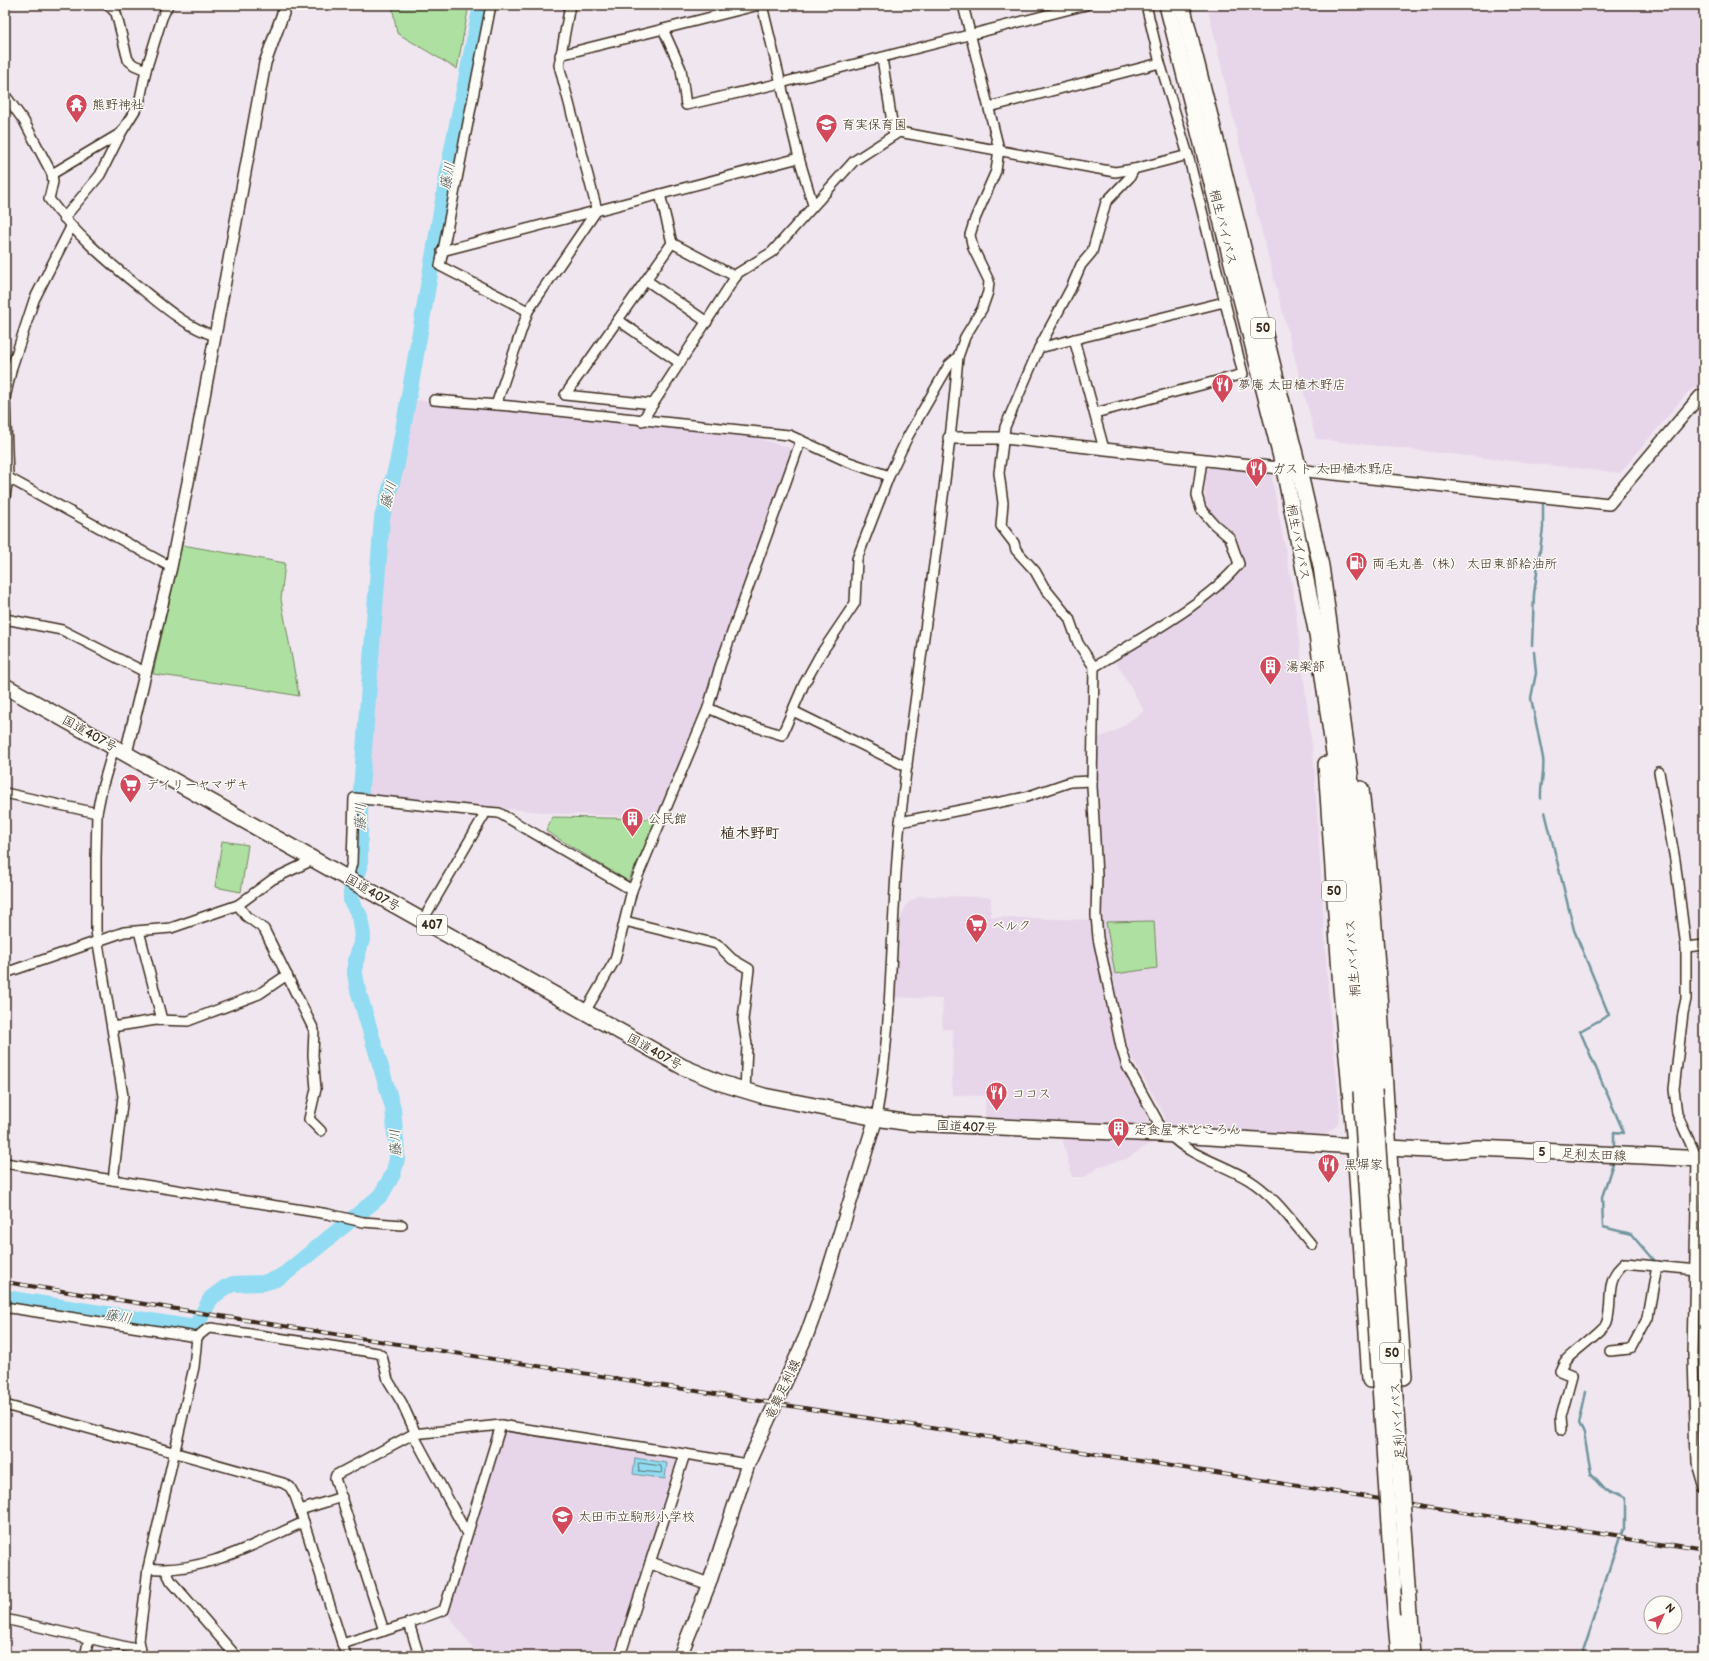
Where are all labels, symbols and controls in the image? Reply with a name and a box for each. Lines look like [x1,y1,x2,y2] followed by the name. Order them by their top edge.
[63,91,89,124] temple icon: 熊野神社
[92,97,144,113] place label: 熊野神社
[813,111,839,144] school or university icon: 育実保育園
[842,117,907,133] place label: 育実保育園
[437,161,458,191] water label: 藤川
[1206,188,1240,267] street label: 桐生バイパス
[1251,318,1275,338] road number: 50
[1210,371,1236,404] restaurant icon: 夢庵 太田植木野店
[1238,377,1346,393] place label: 夢庵 太田植木野店
[1243,455,1269,488] restaurant icon: ガスト 太田植木野店
[1272,461,1394,477] place label: ガスト 太田植木野店
[377,479,400,511] water label: 藤川
[1283,503,1313,582] street label: 桐生バイパス
[1343,550,1369,583] fuel station icon: 両毛丸善（株） 太田東部給油所
[1372,556,1558,572] place label: 両毛丸善（株） 太田東部給油所
[1258,653,1284,686] building icon: 湯楽部
[1286,659,1325,675] place label: 湯楽部
[59,712,120,756] street label: 国道407号
[117,771,143,804] supermarket icon: デイリーヤマザキ
[146,777,249,793] place label: デイリーヤマザキ
[352,803,369,831] water label: 藤川
[619,805,645,838] building icon: 公民館
[648,811,687,827] place label: 公民館
[720,824,780,843] district label: 植木野町
[342,871,403,915] street label: 国道407号
[1322,881,1346,901] road number: 50
[963,912,989,945] supermarket icon: ベルク
[417,915,447,935] road number: 407
[992,918,1031,934] place label: ベルク
[1342,919,1364,997] street label: 桐生バイパス
[624,1030,685,1074] street label: 国道407号
[983,1080,1009,1113] restaurant icon: ココス
[1012,1086,1051,1102] place label: ココス
[1105,1116,1131,1149] building icon: 定食屋 米どころん
[936,1117,998,1137] street label: 国道407号
[1134,1122,1242,1138] place label: 定食屋 米どころん
[386,1129,405,1157] water label: 藤川
[1534,1142,1550,1162] road number: 5
[1561,1146,1628,1164] street label: 足利太田線
[1316,1151,1342,1184] restaurant icon: 黒塀家
[1344,1157,1383,1173] place label: 黒塀家
[103,1306,133,1327] water label: 藤川
[1380,1343,1404,1363] road number: 50
[762,1356,804,1422] street label: 竜舞足利線
[1387,1382,1409,1460] street label: 足利バイパス
[549,1503,575,1536] school or university icon: 太田市立駒形小学校
[578,1509,695,1525] place label: 太田市立駒形小学校
[1643,1595,1683,1635] north arrow
[1662,1601,1677,1616] text: N

